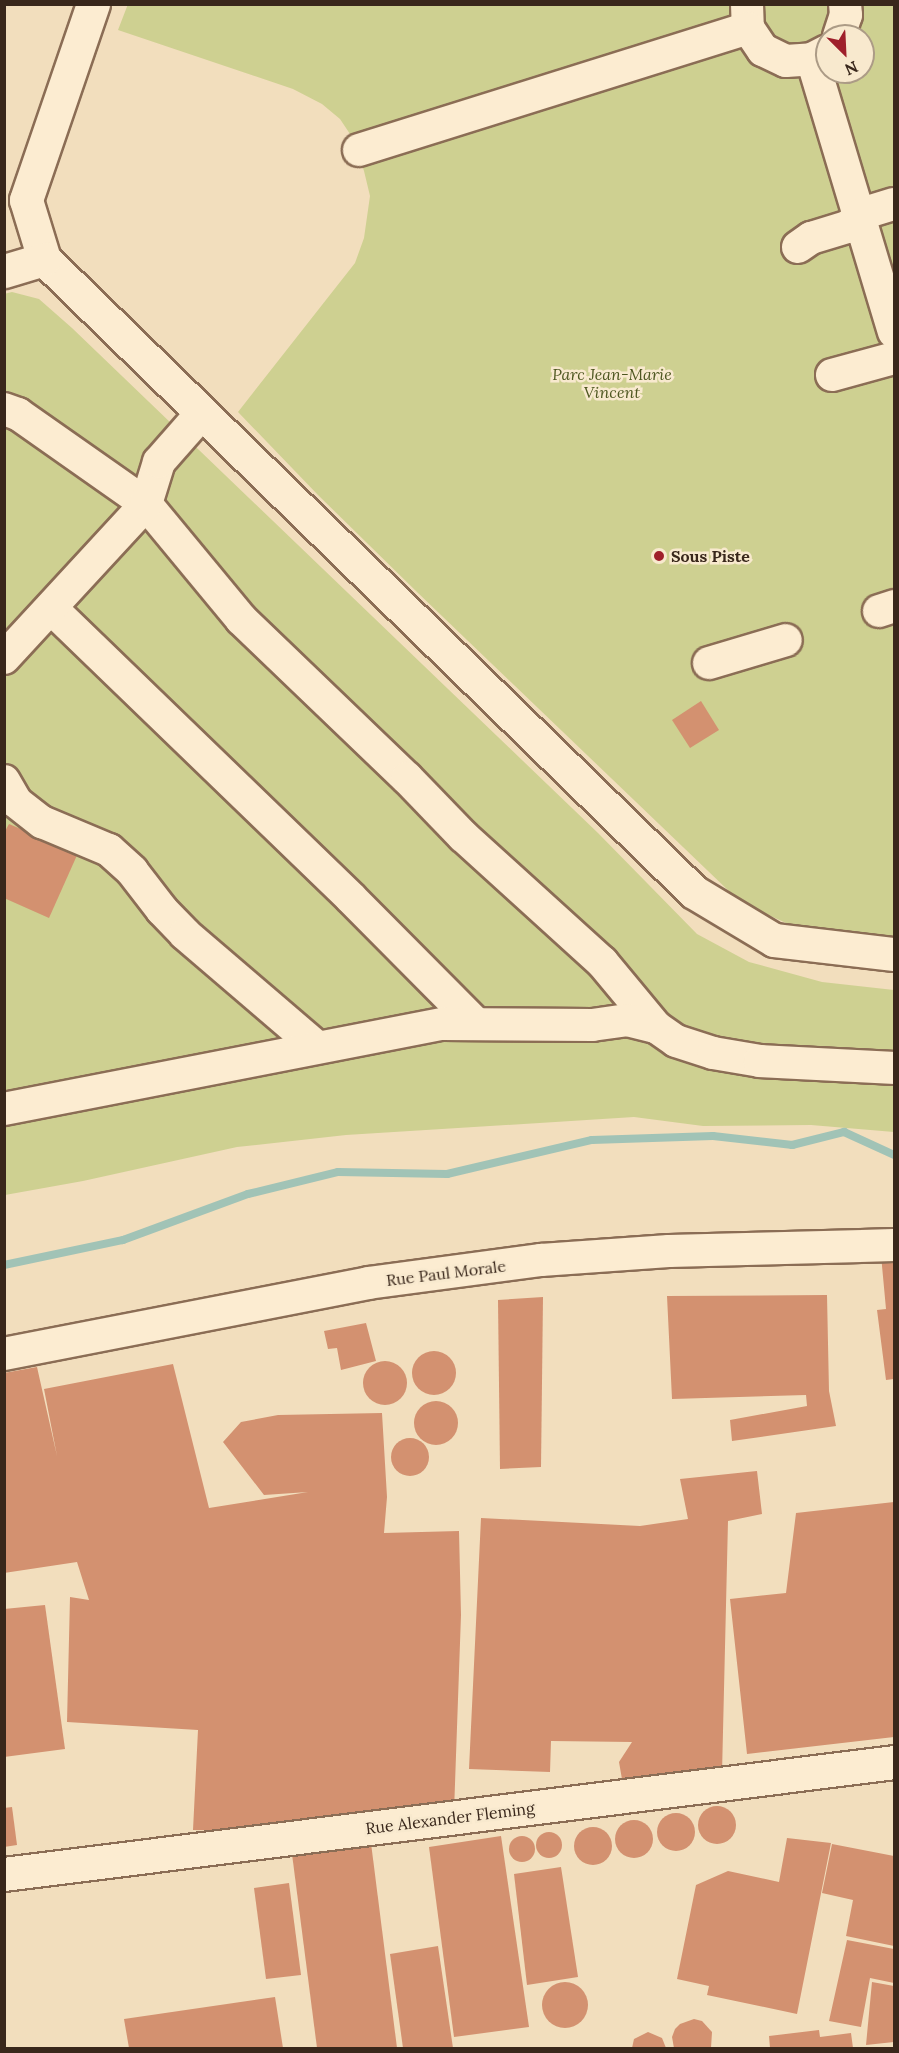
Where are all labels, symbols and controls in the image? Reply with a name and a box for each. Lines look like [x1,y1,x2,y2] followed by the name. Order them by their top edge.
[815,24,875,84] north arrow
[842,57,861,80] text: N
[552,364,672,402] park label: Parc Jean-Marie Vincent
[671,546,750,566] place label: Sous Piste
[652,549,666,563] marker: Sous Piste
[385,1256,507,1290] street label: Rue Paul Morale
[364,1798,536,1838] street label: Rue Alexander Fleming

